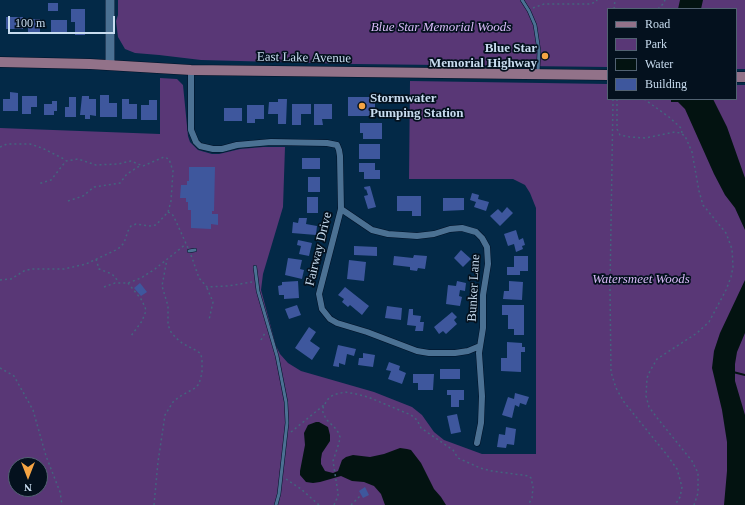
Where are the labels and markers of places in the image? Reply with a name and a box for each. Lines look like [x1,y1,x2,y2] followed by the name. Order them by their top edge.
[429,41,537,72] place label: Blue Star Memorial Highway
[540,51,550,61] marker: Blue Star Memorial Highway
[370,91,464,122] place label: Stormwater Pumping Station
[357,101,367,111] marker: Stormwater Pumping Station

